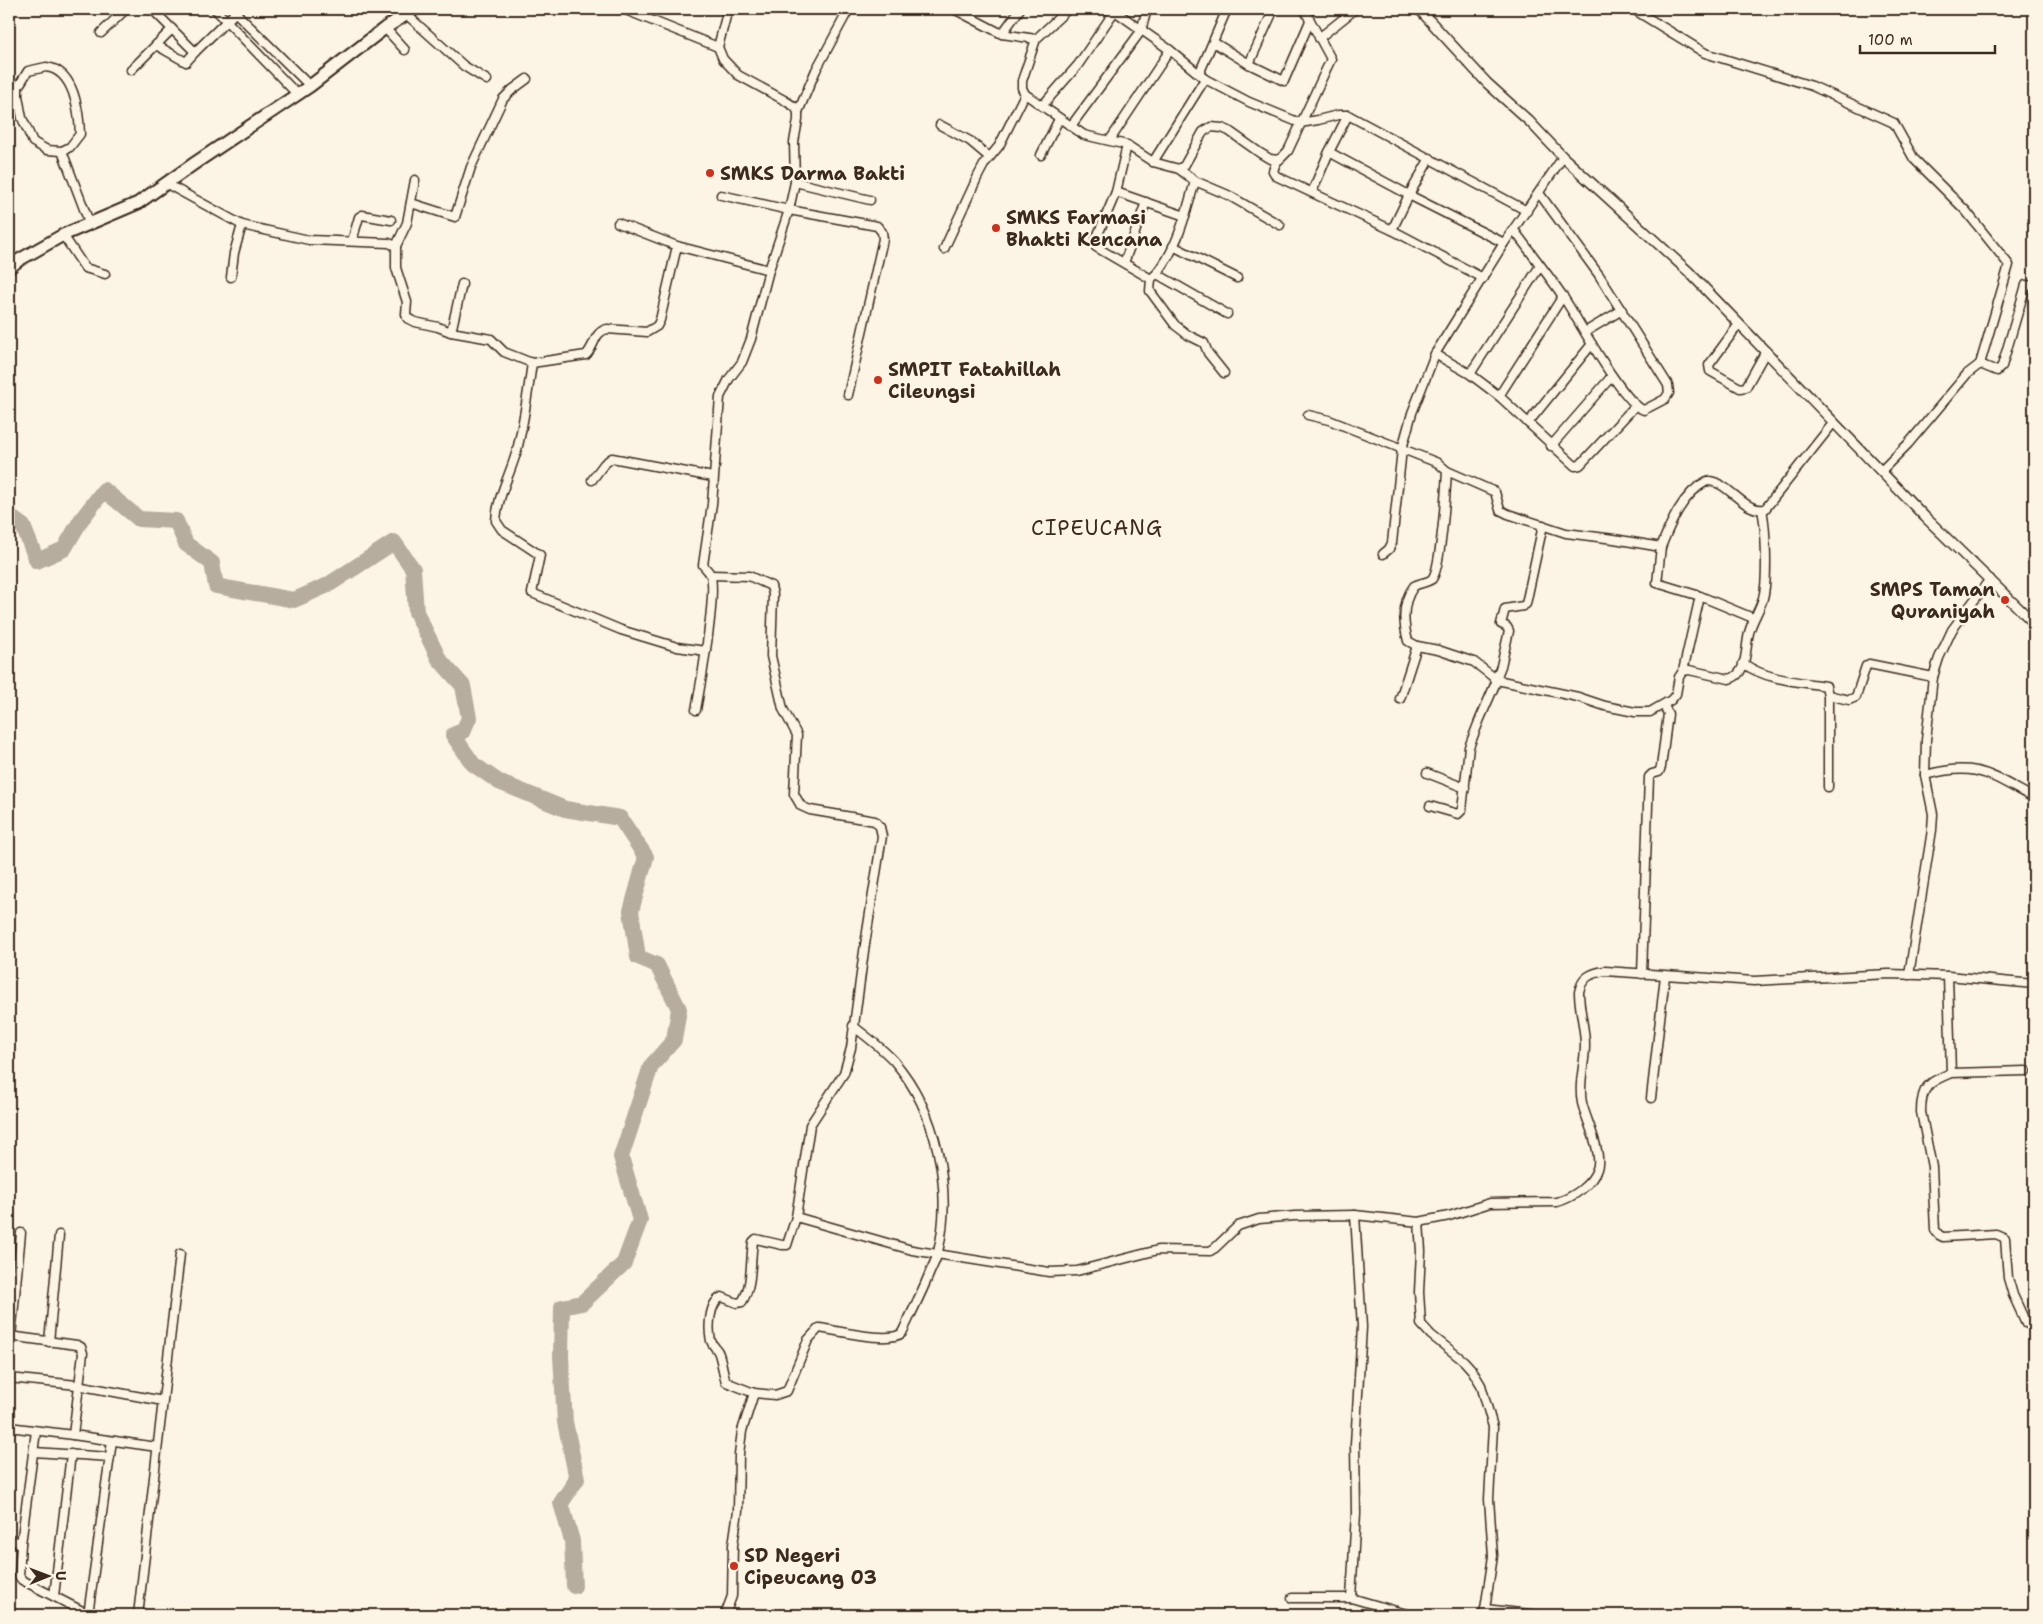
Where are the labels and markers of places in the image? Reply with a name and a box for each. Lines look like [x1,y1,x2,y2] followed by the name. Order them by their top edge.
[720,161,905,186] place label: SMKS Darma Bakti
[704,167,716,179] marker: SMKS Darma Bakti
[1006,205,1162,252] place label: SMKS Farmasi Bhakti Kencana
[990,222,1002,234] marker: SMKS Farmasi Bhakti Kencana
[888,357,1061,404] place label: SMPIT Fatahillah Cileungsi
[872,374,884,386] marker: SMPIT Fatahillah Cileungsi
[1870,577,1995,624] place label: SMPS Taman Quraniyah
[1999,594,2011,606] marker: SMPS Taman Quraniyah
[744,1543,877,1590] place label: SD Negeri Cipeucang 03
[728,1560,740,1572] marker: SD Negeri Cipeucang 03

